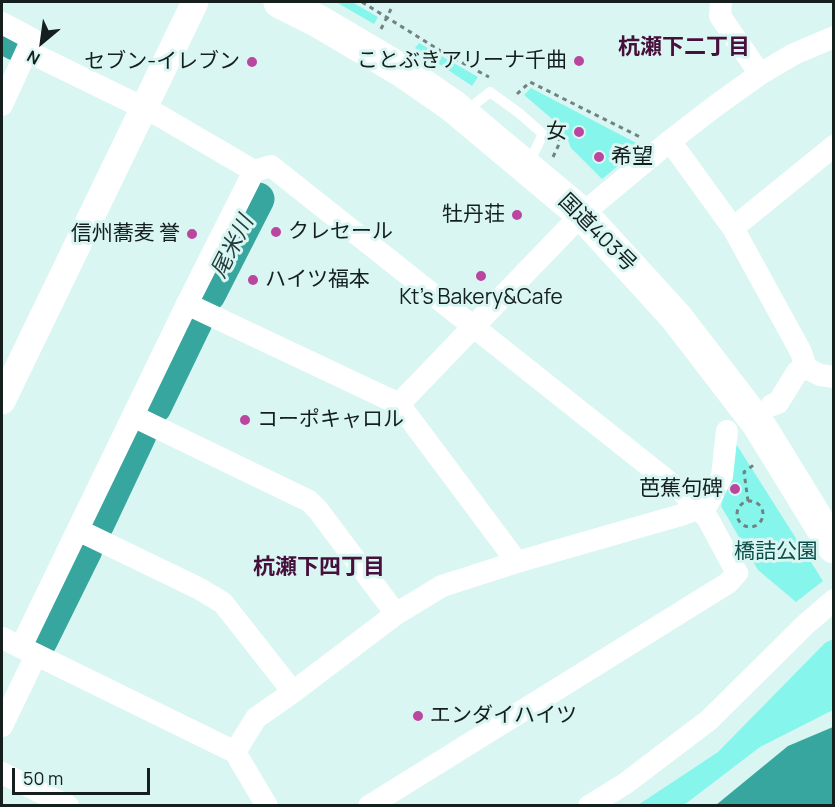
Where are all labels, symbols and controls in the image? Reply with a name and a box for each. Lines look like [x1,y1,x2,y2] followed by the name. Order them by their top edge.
[12,12,72,72] north arrow
[618,35,750,61] district label: 杭瀬下二丁目
[23,45,44,70] text: N
[357,48,567,74] place label: ことぶきアリーナ千曲
[84,49,240,75] place label: セブン-イレブン
[572,54,586,68] marker: ことぶきアリーナ千曲
[245,55,259,69] marker: セブン-イレブン
[546,119,567,145] place label: 女
[572,125,586,139] marker: 女
[611,144,653,170] place label: 希望
[592,150,606,164] marker: 希望
[553,189,641,277] street label: 国道403号
[442,202,505,228] place label: 牡丹荘
[510,208,524,222] marker: 牡丹荘
[206,212,260,282] water label: 尾米川
[288,219,393,245] place label: クレセール
[71,221,180,247] place label: 信州蕎麦 誉
[269,225,283,239] marker: クレセール
[185,227,199,241] marker: 信州蕎麦 誉
[265,267,370,293] place label: ハイツ福本
[474,269,488,283] marker: Kt’s Bakery&Cafe
[246,273,260,287] marker: ハイツ福本
[399,285,563,311] place label: Kt’s Bakery&Cafe
[257,407,404,433] place label: コーポキャロル
[238,413,252,427] marker: コーポキャロル
[639,476,723,502] place label: 芭蕉句碑
[728,482,742,496] marker: 芭蕉句碑
[734,539,818,565] park label: 橋詰公園
[253,555,385,581] district label: 杭瀬下四丁目
[430,703,577,729] place label: エンダイハイツ
[411,709,425,723] marker: エンダイハイツ
[15,756,153,794] scale bar
[23,766,63,790] text: 50 m

